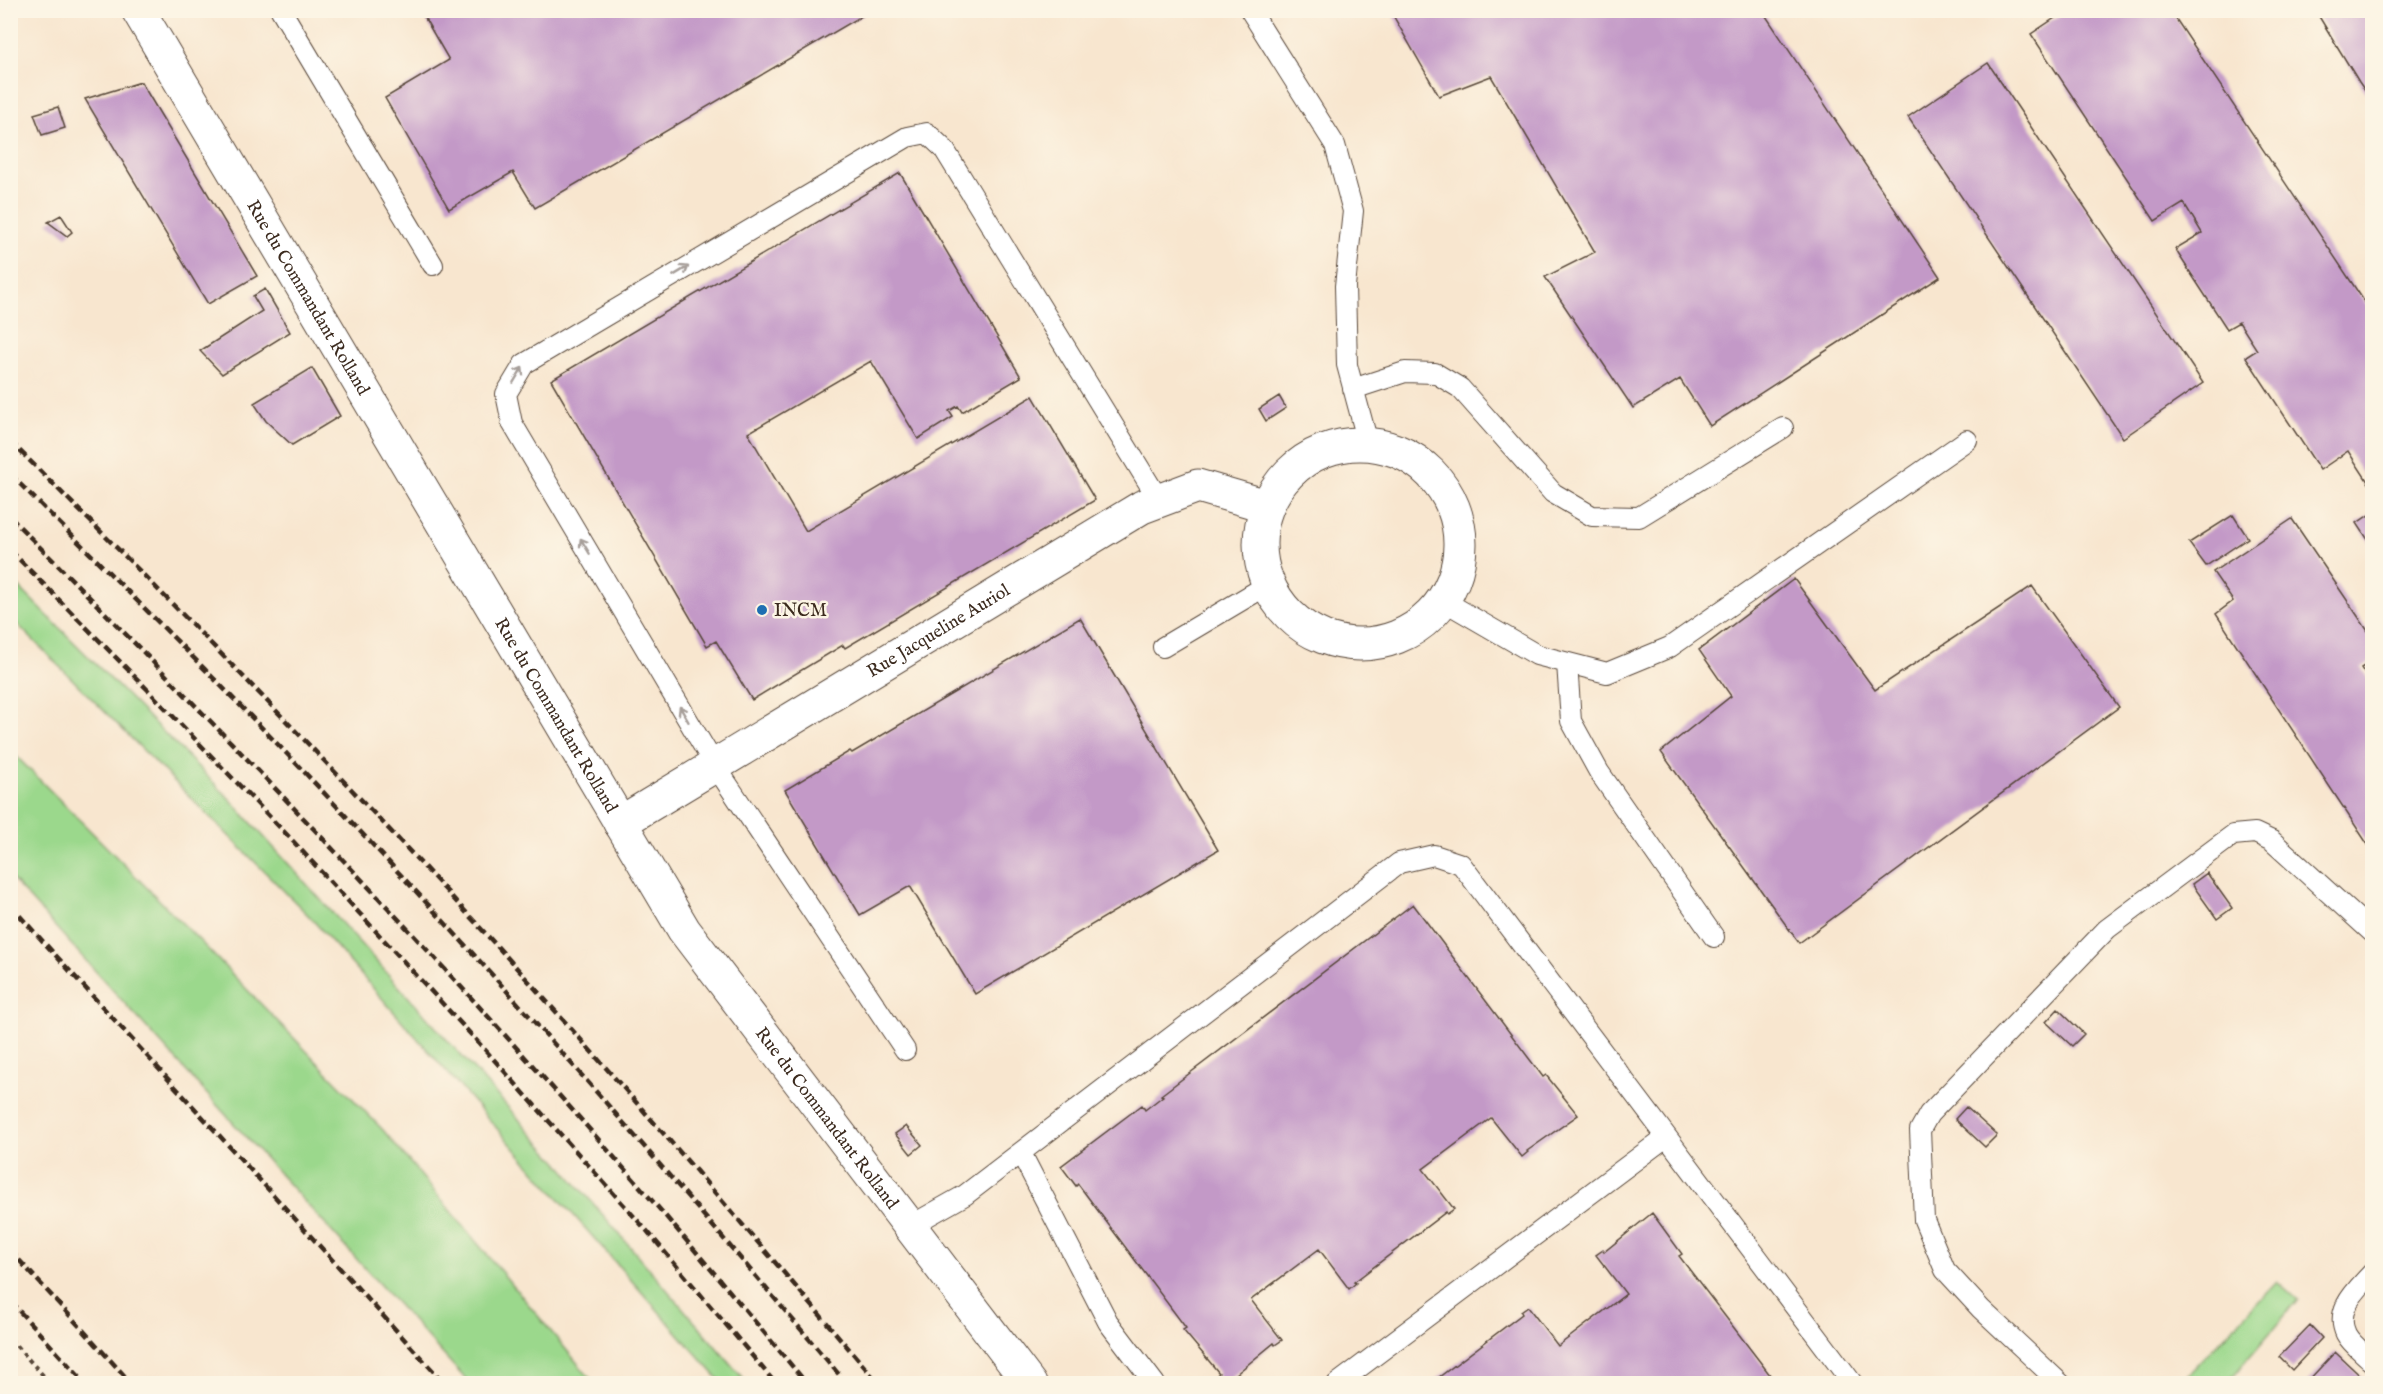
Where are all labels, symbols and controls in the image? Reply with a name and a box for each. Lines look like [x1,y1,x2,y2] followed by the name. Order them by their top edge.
[240,196,374,400] street label: Rue du Commandant Rolland
[672,265,689,277] one-way arrow
[512,367,524,384] one-way arrow
[579,538,591,555] one-way arrow
[863,580,1015,684] street label: Rue Jacqueline Auriol
[774,600,827,623] place label: INCM
[755,603,769,617] marker: INCM
[488,614,622,818] street label: Rue du Commandant Rolland
[678,706,690,723] one-way arrow
[749,1023,903,1215] street label: Rue du Commandant Rolland

